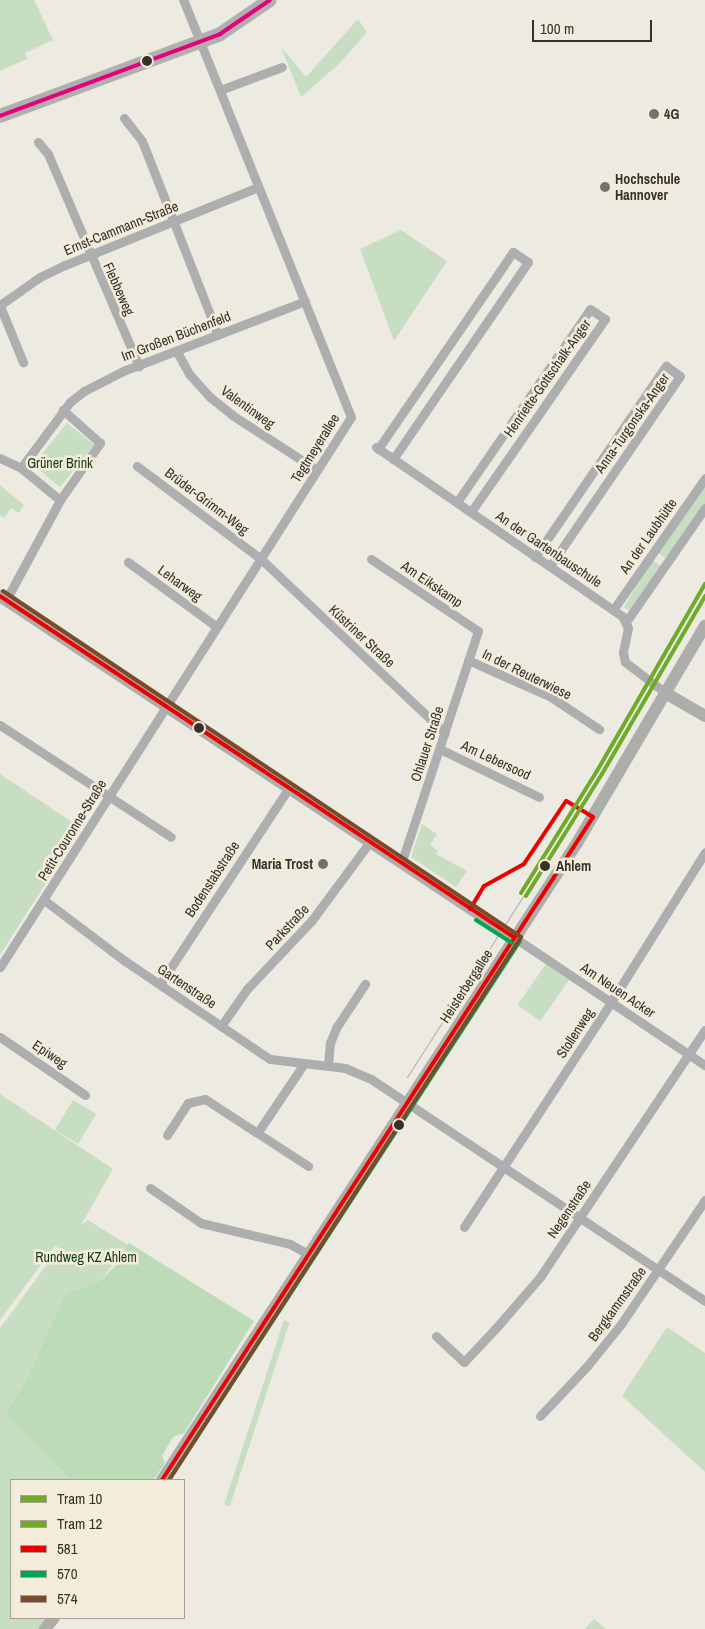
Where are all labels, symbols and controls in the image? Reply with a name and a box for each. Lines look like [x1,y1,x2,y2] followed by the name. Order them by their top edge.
[535,10,655,42] scale bar
[540,18,574,39] text: 100 m
[142,56,152,66] unlabelled marker
[664,106,679,122] place label: 4G
[648,108,660,120] marker: 4G
[615,171,680,203] place label: Hochschule Hannover
[599,181,611,193] marker: Hochschule Hannover
[61,197,181,259] street label: Ernst-Cammann-Straße
[100,260,138,318] street label: Flebbeweg
[119,307,233,365] street label: Im Großen Büchenfeld
[500,316,594,440] street label: Henriette-Gottschalk-Anger
[591,370,673,476] street label: Anna-Turgonska-Anger
[218,382,278,432] street label: Valentinweg
[287,411,343,485] street label: Tegtmeyerallee
[27,455,93,471] park label: Grüner Brink
[162,464,252,538] street label: Brüder-Grimm-Weg
[616,495,680,577] street label: An der Laubhütte
[493,507,605,591] street label: An der Gartenbauschule
[398,557,466,611] street label: Am Eikskamp
[155,561,205,605] street label: Leharweg
[325,601,399,671] street label: Küstriner Straße
[480,645,574,703] street label: In der Reuterwiese
[407,704,447,784] street label: Ohlauer Straße
[194,723,204,733] unlabelled marker
[459,737,533,783] street label: Am Lebersood
[34,776,110,884] street label: Petit-Couronne-Straße
[181,838,243,920] street label: Bodenstabstraße
[252,856,313,872] place label: Maria Trost
[317,858,329,870] marker: Maria Trost
[556,858,591,874] place label: Ahlem
[538,859,552,873] marker: Ahlem
[262,901,312,953] street label: Parkstraße
[436,946,496,1026] street label: Heisterbergallee
[577,959,659,1021] street label: Am Neuen Acker
[154,960,220,1012] street label: Gartenstraße
[553,1005,597,1061] street label: Stollenweg
[29,1036,71,1072] street label: Epiweg
[394,1120,404,1130] unlabelled marker
[543,1177,595,1241] street label: Negenstraße
[35,1249,137,1265] park label: Rundweg KZ Ahlem
[584,1263,650,1345] street label: Bergkammstraße
[10,1479,185,1619] legend
[57,1488,102,1509] text: Tram 10
[57,1513,102,1534] text: Tram 12
[57,1538,78,1559] text: 581
[57,1563,78,1584] text: 570
[57,1588,78,1609] text: 574

